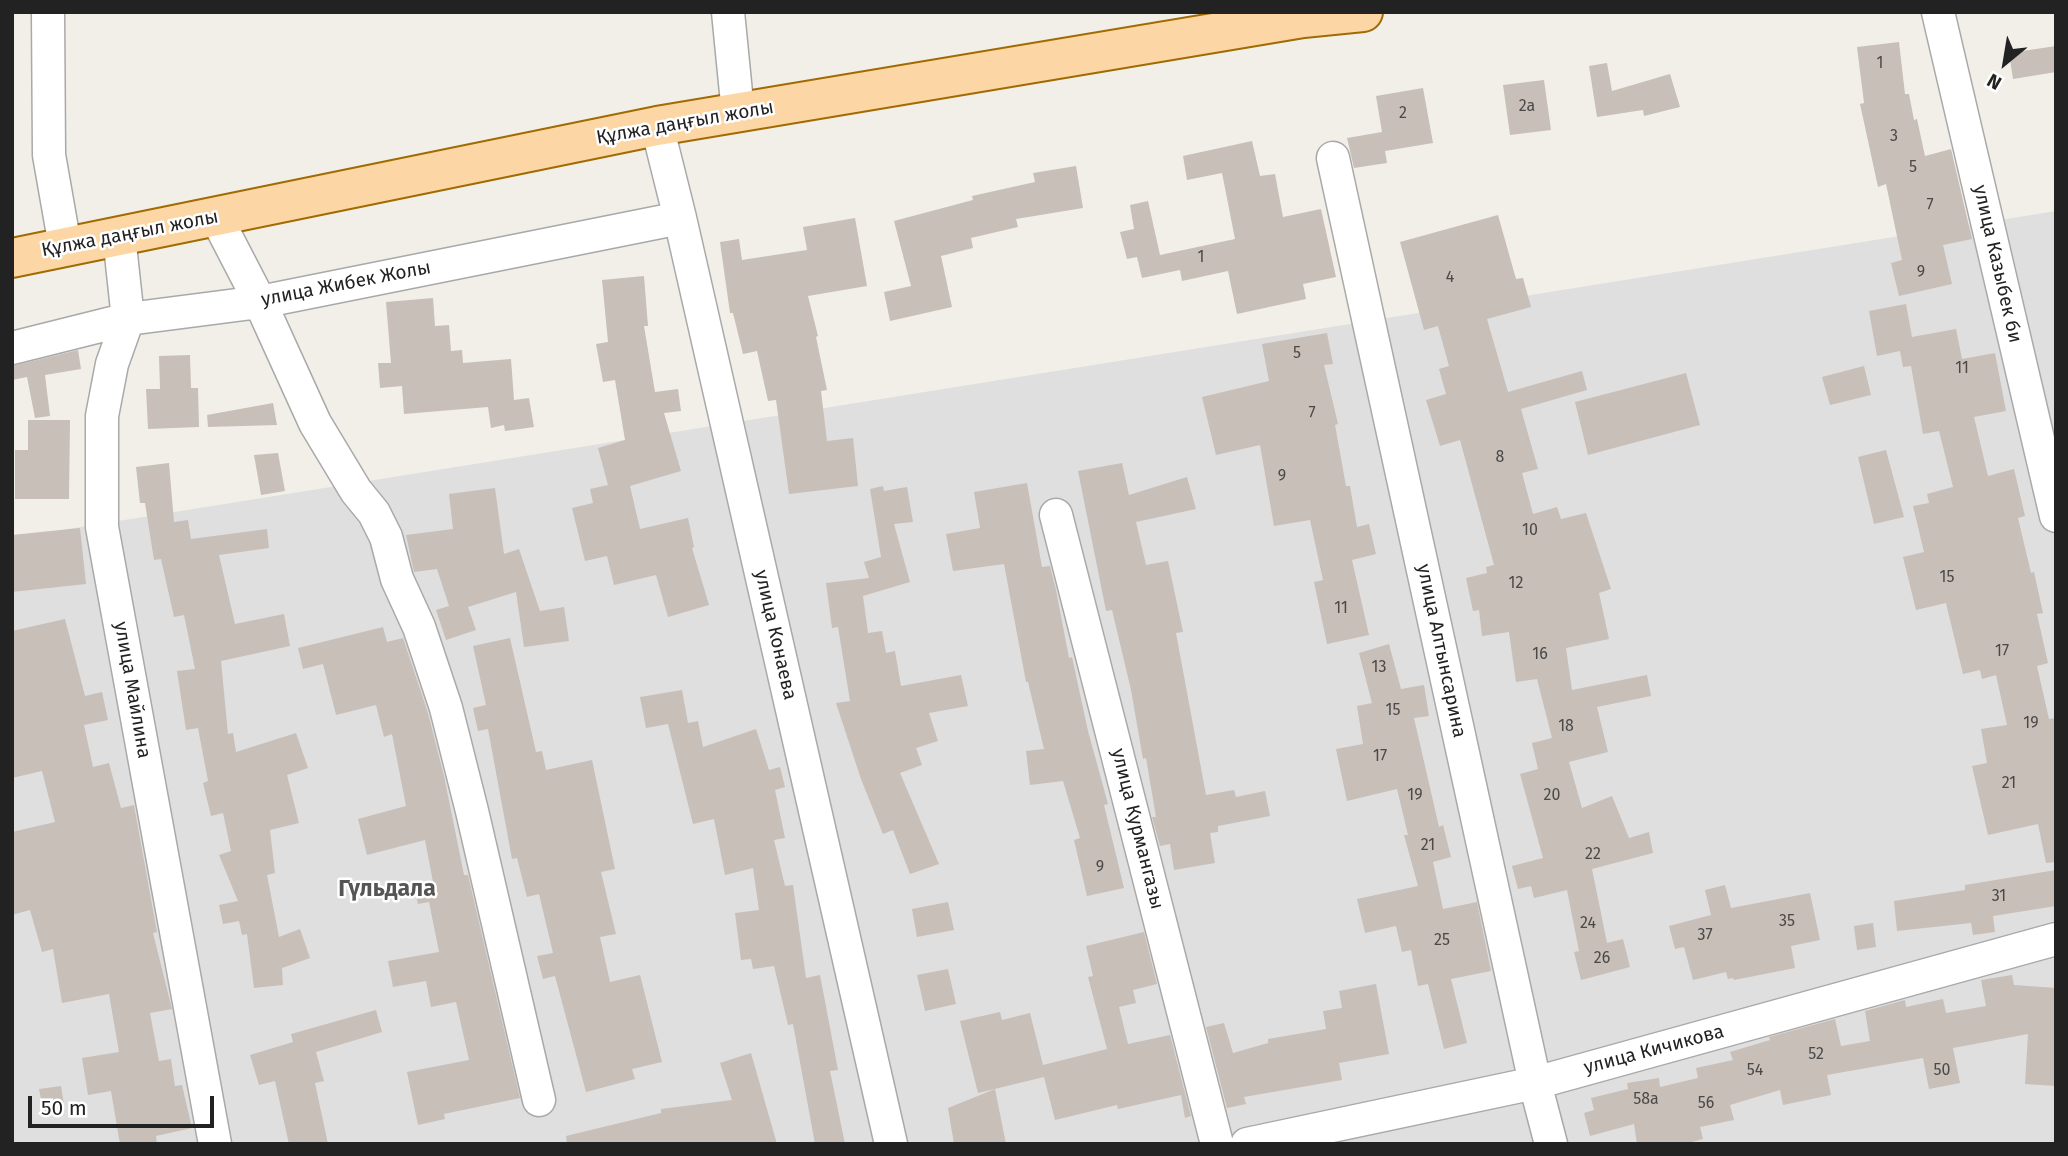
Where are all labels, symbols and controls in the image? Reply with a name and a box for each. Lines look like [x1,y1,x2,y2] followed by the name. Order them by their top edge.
[1970,28,2040,98] north arrow
[1877,54,1883,74] house number: 1
[1983,69,2005,95] text: N
[595,96,775,150] street label: Құлжа даңғыл жолы
[1519,97,1535,117] house number: 2а
[1399,104,1407,124] house number: 2
[1890,127,1898,147] house number: 3
[1909,158,1917,178] house number: 5
[1968,183,2026,345] street label: улица Казыбек би
[1926,196,1934,216] house number: 7
[40,206,220,262] street label: Құлжа даңғыл жолы
[1198,248,1204,268] house number: 1
[259,256,433,312] street label: улица Жибек Жолы
[1917,263,1925,283] house number: 9
[1446,268,1454,288] house number: 4
[1293,344,1301,364] house number: 5
[1955,359,1969,379] house number: 11
[1308,404,1316,424] house number: 7
[1496,448,1504,468] house number: 8
[1278,467,1286,487] house number: 9
[1522,521,1538,541] house number: 10
[1411,562,1471,740] street label: улица Алтынсарина
[749,568,801,702] street label: улица Конаева
[1940,568,1954,588] house number: 15
[1509,574,1523,594] house number: 12
[1334,599,1348,619] house number: 11
[109,620,155,760] street label: улица Майлина
[1995,642,2009,662] house number: 17
[1532,645,1548,665] house number: 16
[1372,658,1386,678] house number: 13
[1386,701,1400,721] house number: 15
[2023,714,2039,734] house number: 19
[1558,717,1574,737] house number: 18
[1106,746,1168,912] street label: улица Курмангазы
[1373,747,1387,767] house number: 17
[2002,774,2016,794] house number: 21
[1407,786,1423,806] house number: 19
[1544,786,1560,806] house number: 20
[1421,836,1435,856] house number: 21
[1585,845,1601,865] house number: 22
[1096,858,1104,878] house number: 9
[338,876,436,904] district label: Гүльдала
[1992,887,2006,907] house number: 31
[1779,912,1795,932] house number: 35
[1580,914,1596,934] house number: 24
[1697,926,1713,946] house number: 37
[1434,931,1450,951] house number: 25
[1594,949,1610,969] house number: 26
[1581,1020,1727,1080] street label: улица Кичикова
[1808,1045,1824,1065] house number: 52
[1747,1061,1763,1081] house number: 54
[1934,1061,1950,1081] house number: 50
[32,1082,217,1126] scale bar
[1633,1090,1659,1110] house number: 58а
[1698,1094,1714,1114] house number: 56
[41,1095,87,1121] text: 50 m

